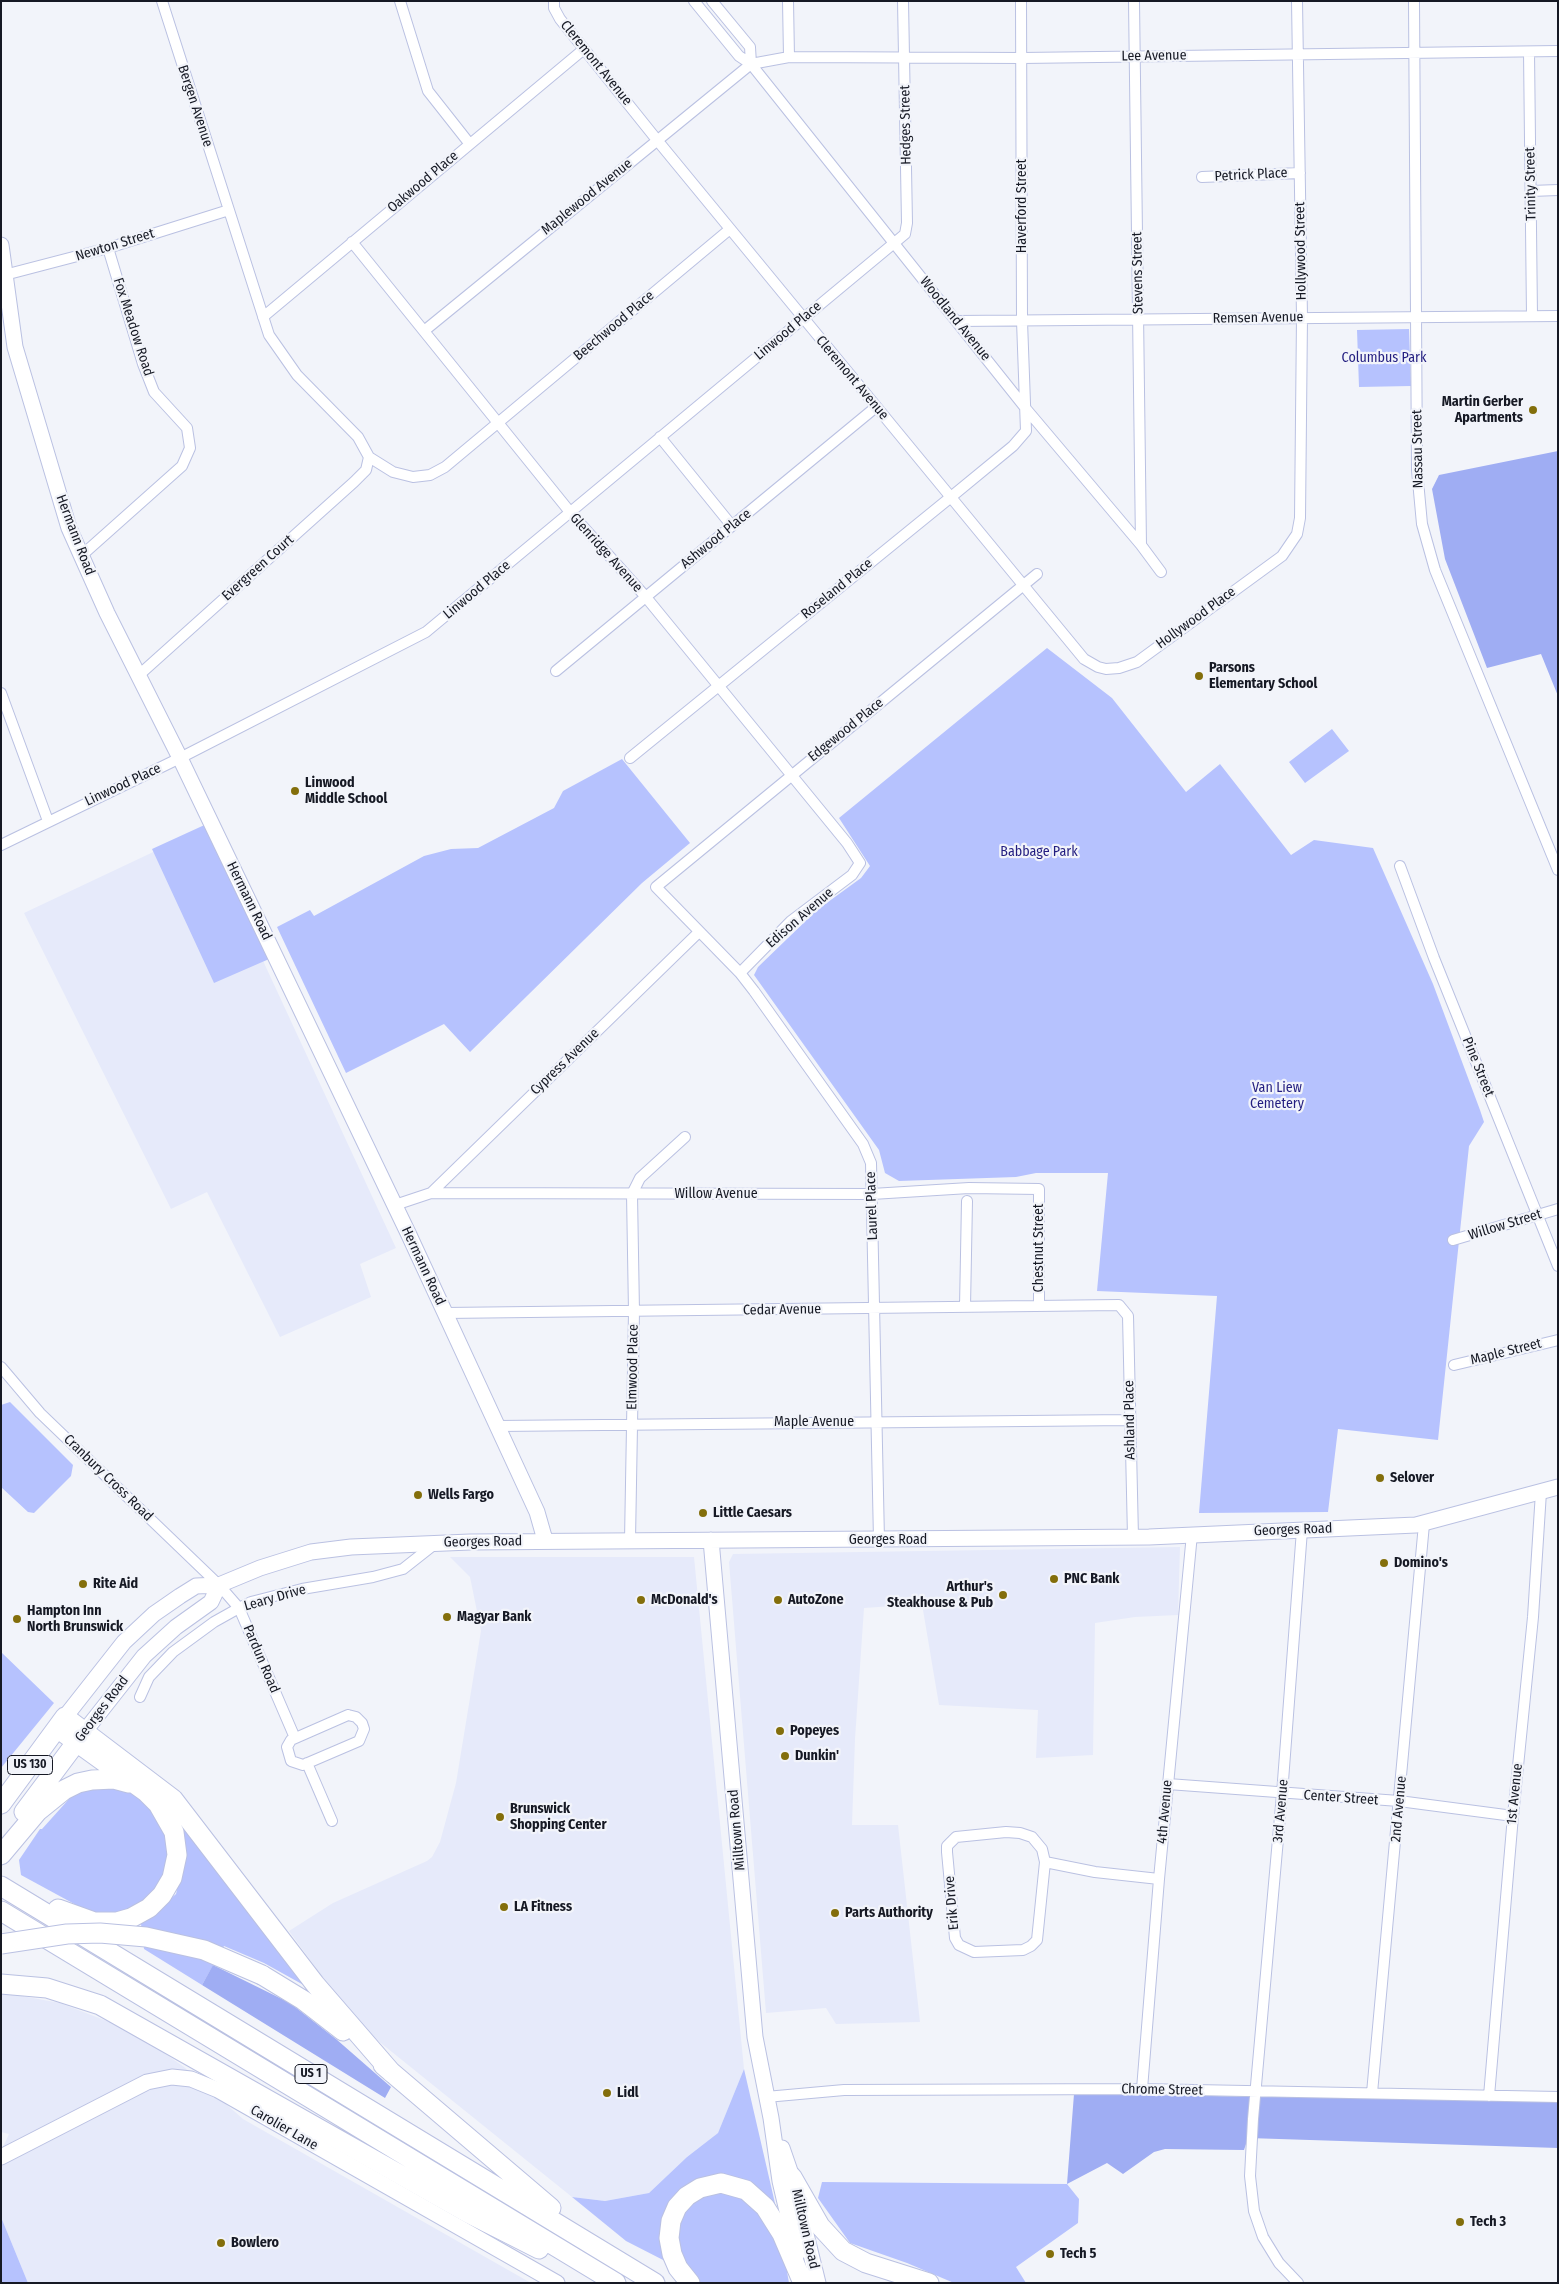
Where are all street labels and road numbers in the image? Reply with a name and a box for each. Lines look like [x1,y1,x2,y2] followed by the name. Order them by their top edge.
[557,17,635,109] street label: Cleremont Avenue
[1121,47,1187,65] street label: Lee Avenue
[174,63,216,149] street label: Bergen Avenue
[897,85,915,165] street label: Hedges Street
[1522,147,1540,221] street label: Trinity Street
[384,148,462,216] street label: Oakwood Place
[538,155,636,239] street label: Maplewood Avenue
[1014,159,1030,253] street label: Haverford Street
[1214,165,1288,185] street label: Petrick Place
[1292,202,1310,300] street label: Hollywood Street
[74,225,156,265] street label: Newton Street
[1129,232,1147,314] street label: Stevens Street
[916,274,994,364] street label: Woodland Avenue
[109,276,157,378] street label: Fox Meadow Road
[570,287,658,365] street label: Beechwood Place
[751,298,825,364] street label: Linwood Place
[1212,309,1304,327] street label: Remsen Avenue
[812,333,892,423] street label: Cleremont Avenue
[1409,409,1427,489] street label: Nassau Street
[52,492,98,578] street label: Hermann Road
[677,505,755,573] street label: Ashwood Place
[566,510,646,596] street label: Glenridge Avenue
[219,531,297,605] street label: Evergreen Court
[798,555,876,623] street label: Roseland Place
[440,557,514,623] street label: Linwood Place
[1153,583,1239,653] street label: Hollywood Place
[805,695,887,765] street label: Edgewood Place
[82,760,164,810] street label: Linwood Place
[223,859,275,943] street label: Hermann Road
[763,884,837,952] street label: Edison Avenue
[527,1025,603,1099] street label: Cypress Avenue
[1458,1035,1498,1099] street label: Pine Street
[862,1171,882,1241] street label: Laurel Place
[674,1186,758,1202] street label: Willow Avenue
[1031,1204,1047,1292] street label: Chestnut Street
[1466,1206,1544,1244] street label: Willow Street
[397,1224,449,1308] street label: Hermann Road
[743,1301,821,1319] street label: Cedar Avenue
[624,1324,642,1410] street label: Elmwood Place
[1469,1335,1543,1369] street label: Maple Street
[1121,1380,1139,1460] street label: Ashland Place
[774,1414,854,1430] street label: Maple Avenue
[60,1431,156,1525] street label: Cranbury Cross Road
[1253,1520,1333,1540] street label: Georges Road
[849,1532,927,1548] street label: Georges Road
[444,1533,522,1551] street label: Georges Road
[242,1581,308,1615] street label: Leary Drive
[239,1622,283,1696] street label: Pardun Road
[72,1673,132,1745] street label: Georges Road
[8,1756,52,1774] road number: US 130
[1503,1763,1527,1825] street label: 1st Avenue
[1388,1775,1410,1843] street label: 2nd Avenue
[1154,1779,1176,1845] street label: 4th Avenue
[1270,1779,1292,1843] street label: 3rd Avenue
[1303,1787,1379,1809] street label: Center Street
[725,1789,749,1871] street label: Milltown Road
[941,1875,963,1931] street label: Erik Drive
[295,2064,327,2084] road number: US 1
[1121,2081,1203,2099] street label: Chrome Street
[247,2102,321,2154] street label: Carolier Lane
[788,2187,822,2271] street label: Milltown Road

